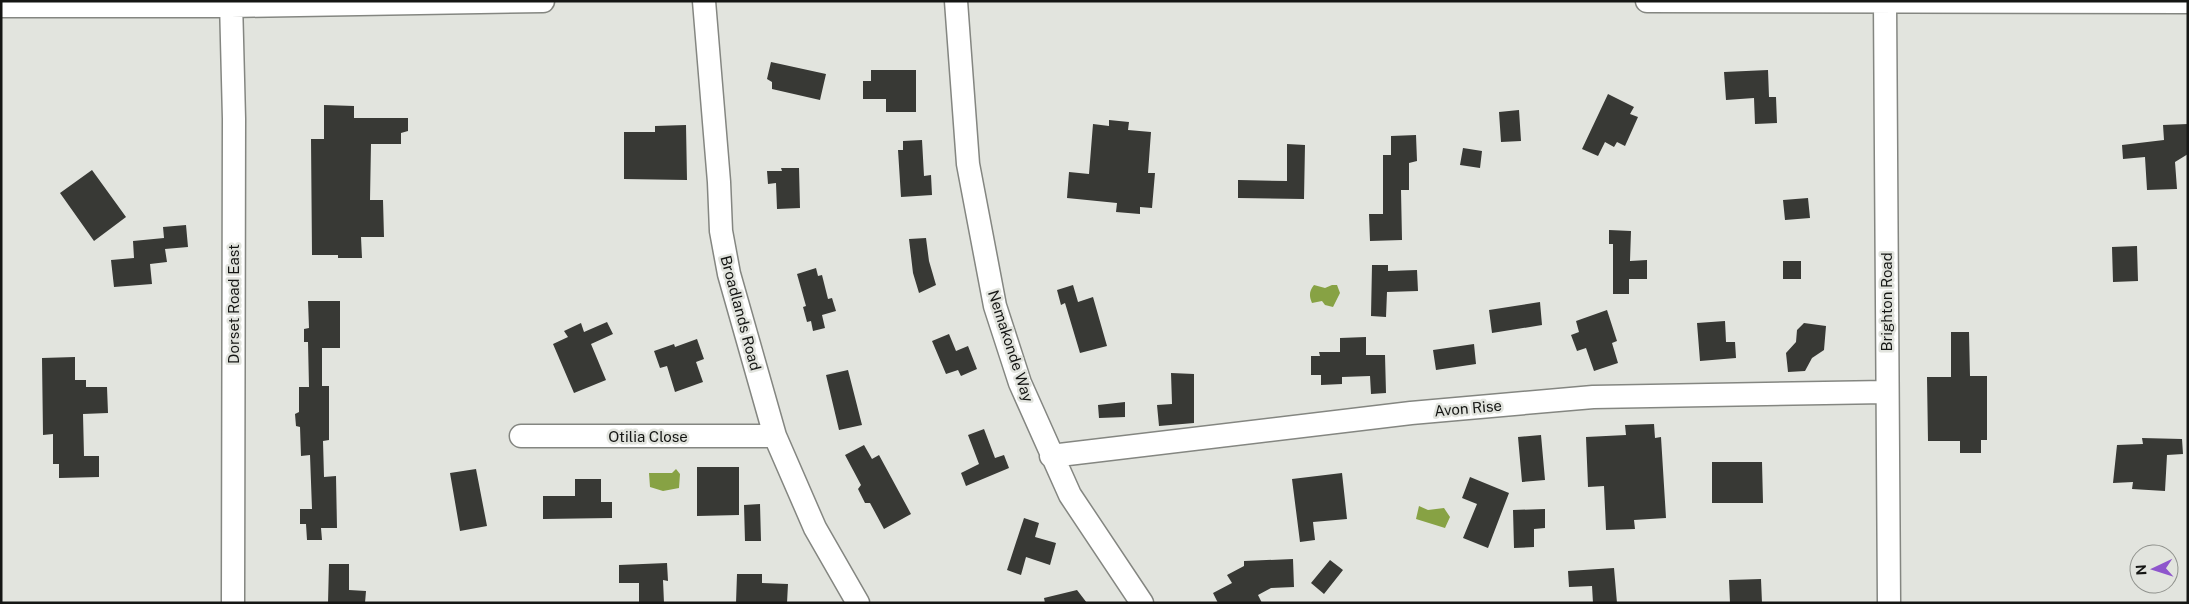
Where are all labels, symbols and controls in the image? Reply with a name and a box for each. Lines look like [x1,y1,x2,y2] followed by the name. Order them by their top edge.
[225,244,242,364] street label: Dorset Road East
[1878,252,1895,352] street label: Brighton Road
[717,254,765,372] street label: Broadlands Road
[985,288,1037,404] street label: Nemakonde Way
[1433,397,1503,419] street label: Avon Rise
[608,428,688,445] street label: Otilia Close
[2129,544,2179,594] north arrow
[2133,564,2149,576] text: N

